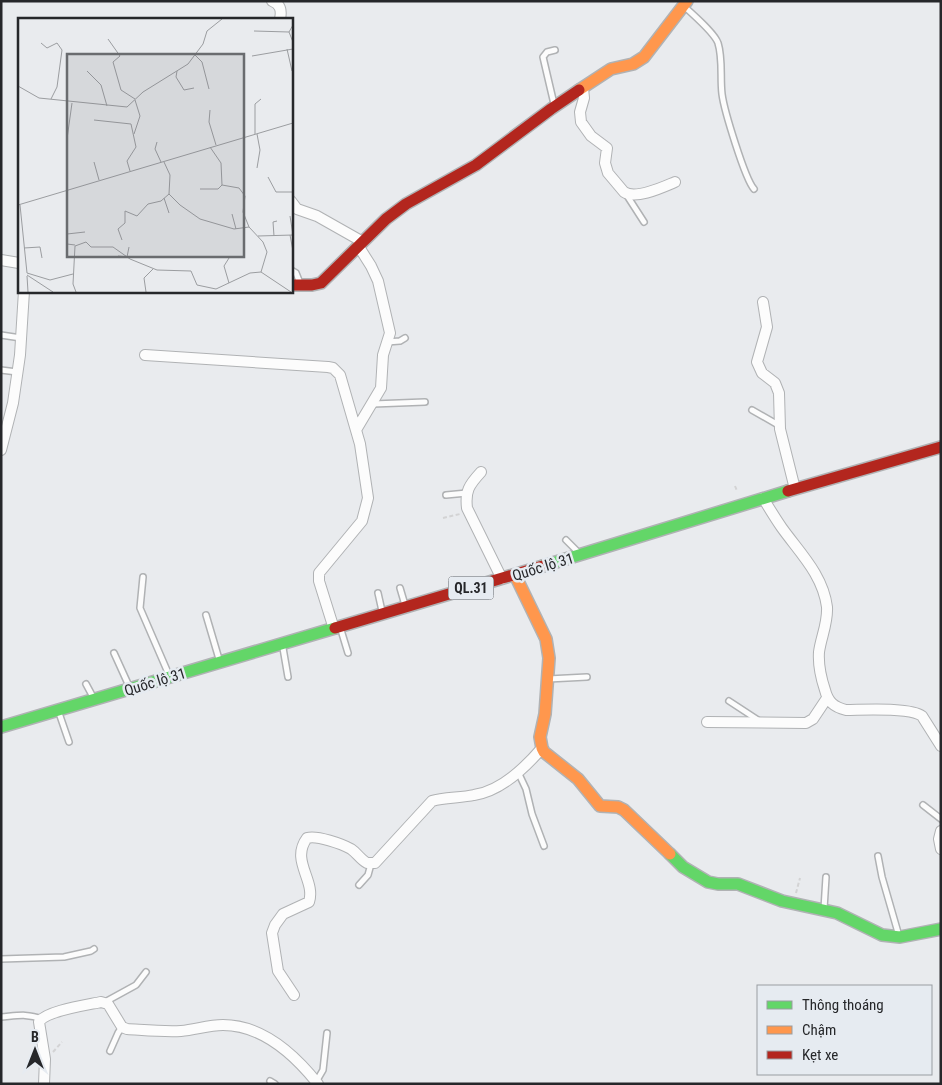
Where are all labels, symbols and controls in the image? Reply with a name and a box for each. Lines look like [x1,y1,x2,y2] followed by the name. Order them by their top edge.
[18,18,292,292] inset map
[510,549,576,585] street label: Quốc lộ 31
[448,576,494,600] road number: QL.31
[122,664,188,700] street label: Quốc lộ 31
[757,985,932,1075] legend
[802,996,884,1014] text: Thông thoáng
[802,1021,836,1039] text: Chậm
[10,1025,60,1075] north arrow
[31,1029,39,1045] text: B
[802,1046,838,1064] text: Kẹt xe

